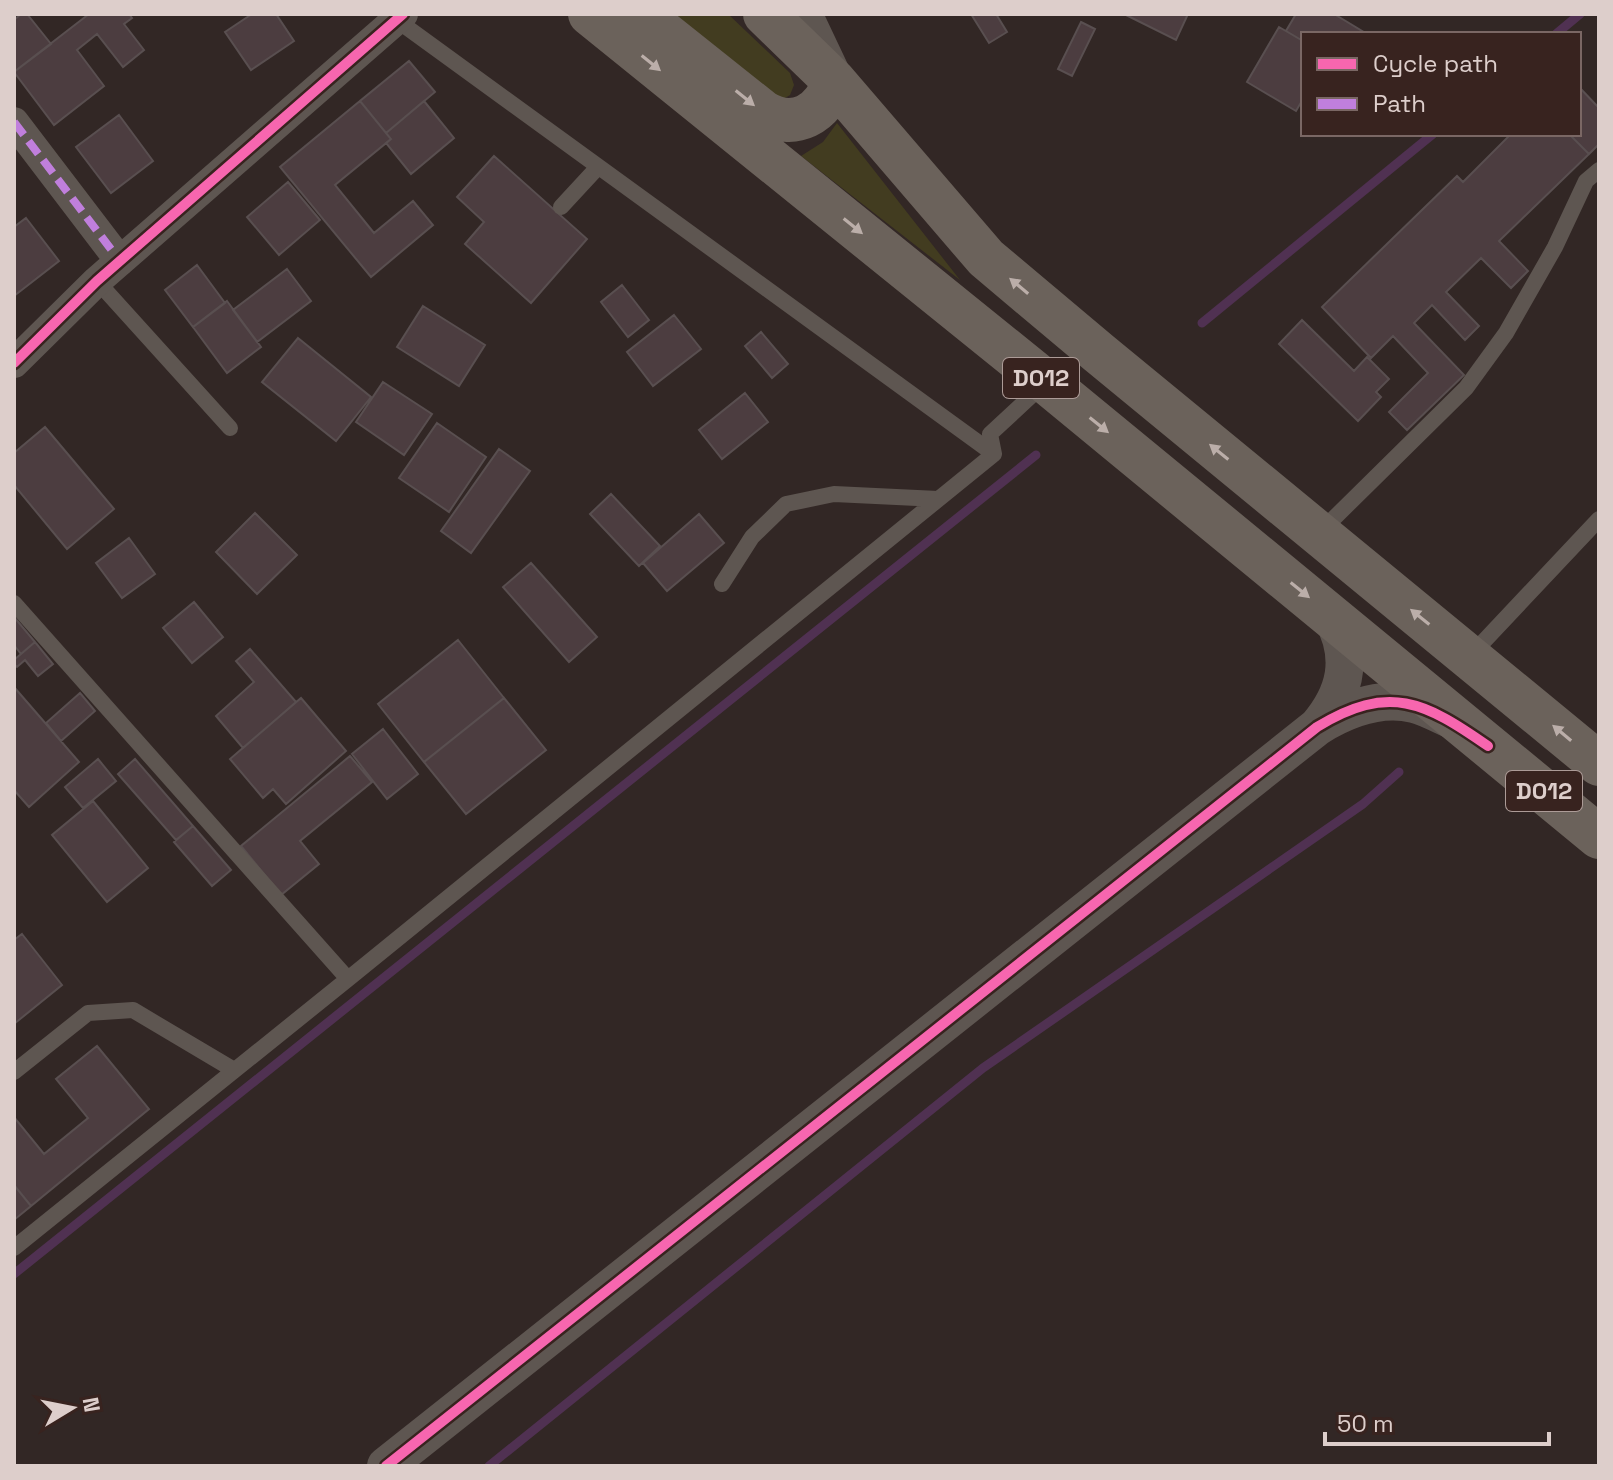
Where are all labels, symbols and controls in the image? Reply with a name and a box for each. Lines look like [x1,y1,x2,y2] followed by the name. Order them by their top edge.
[1301,32,1581,136] legend
[1373,48,1498,79] text: Cycle path
[641,54,661,71] one-way arrow
[1373,88,1426,119] text: Path
[735,89,755,106] one-way arrow
[843,218,863,234] one-way arrow
[1010,278,1030,295] one-way arrow
[1003,358,1079,398] road number: D012
[1089,416,1109,433] one-way arrow
[1210,444,1230,461] one-way arrow
[1289,581,1309,598] one-way arrow
[1411,609,1431,626] one-way arrow
[1552,725,1572,742] one-way arrow
[1506,771,1582,811] road number: D012
[32,1368,112,1448] north arrow
[77,1395,107,1414] text: N
[1325,1396,1549,1446] scale bar
[1337,1408,1394,1439] text: 50 m

